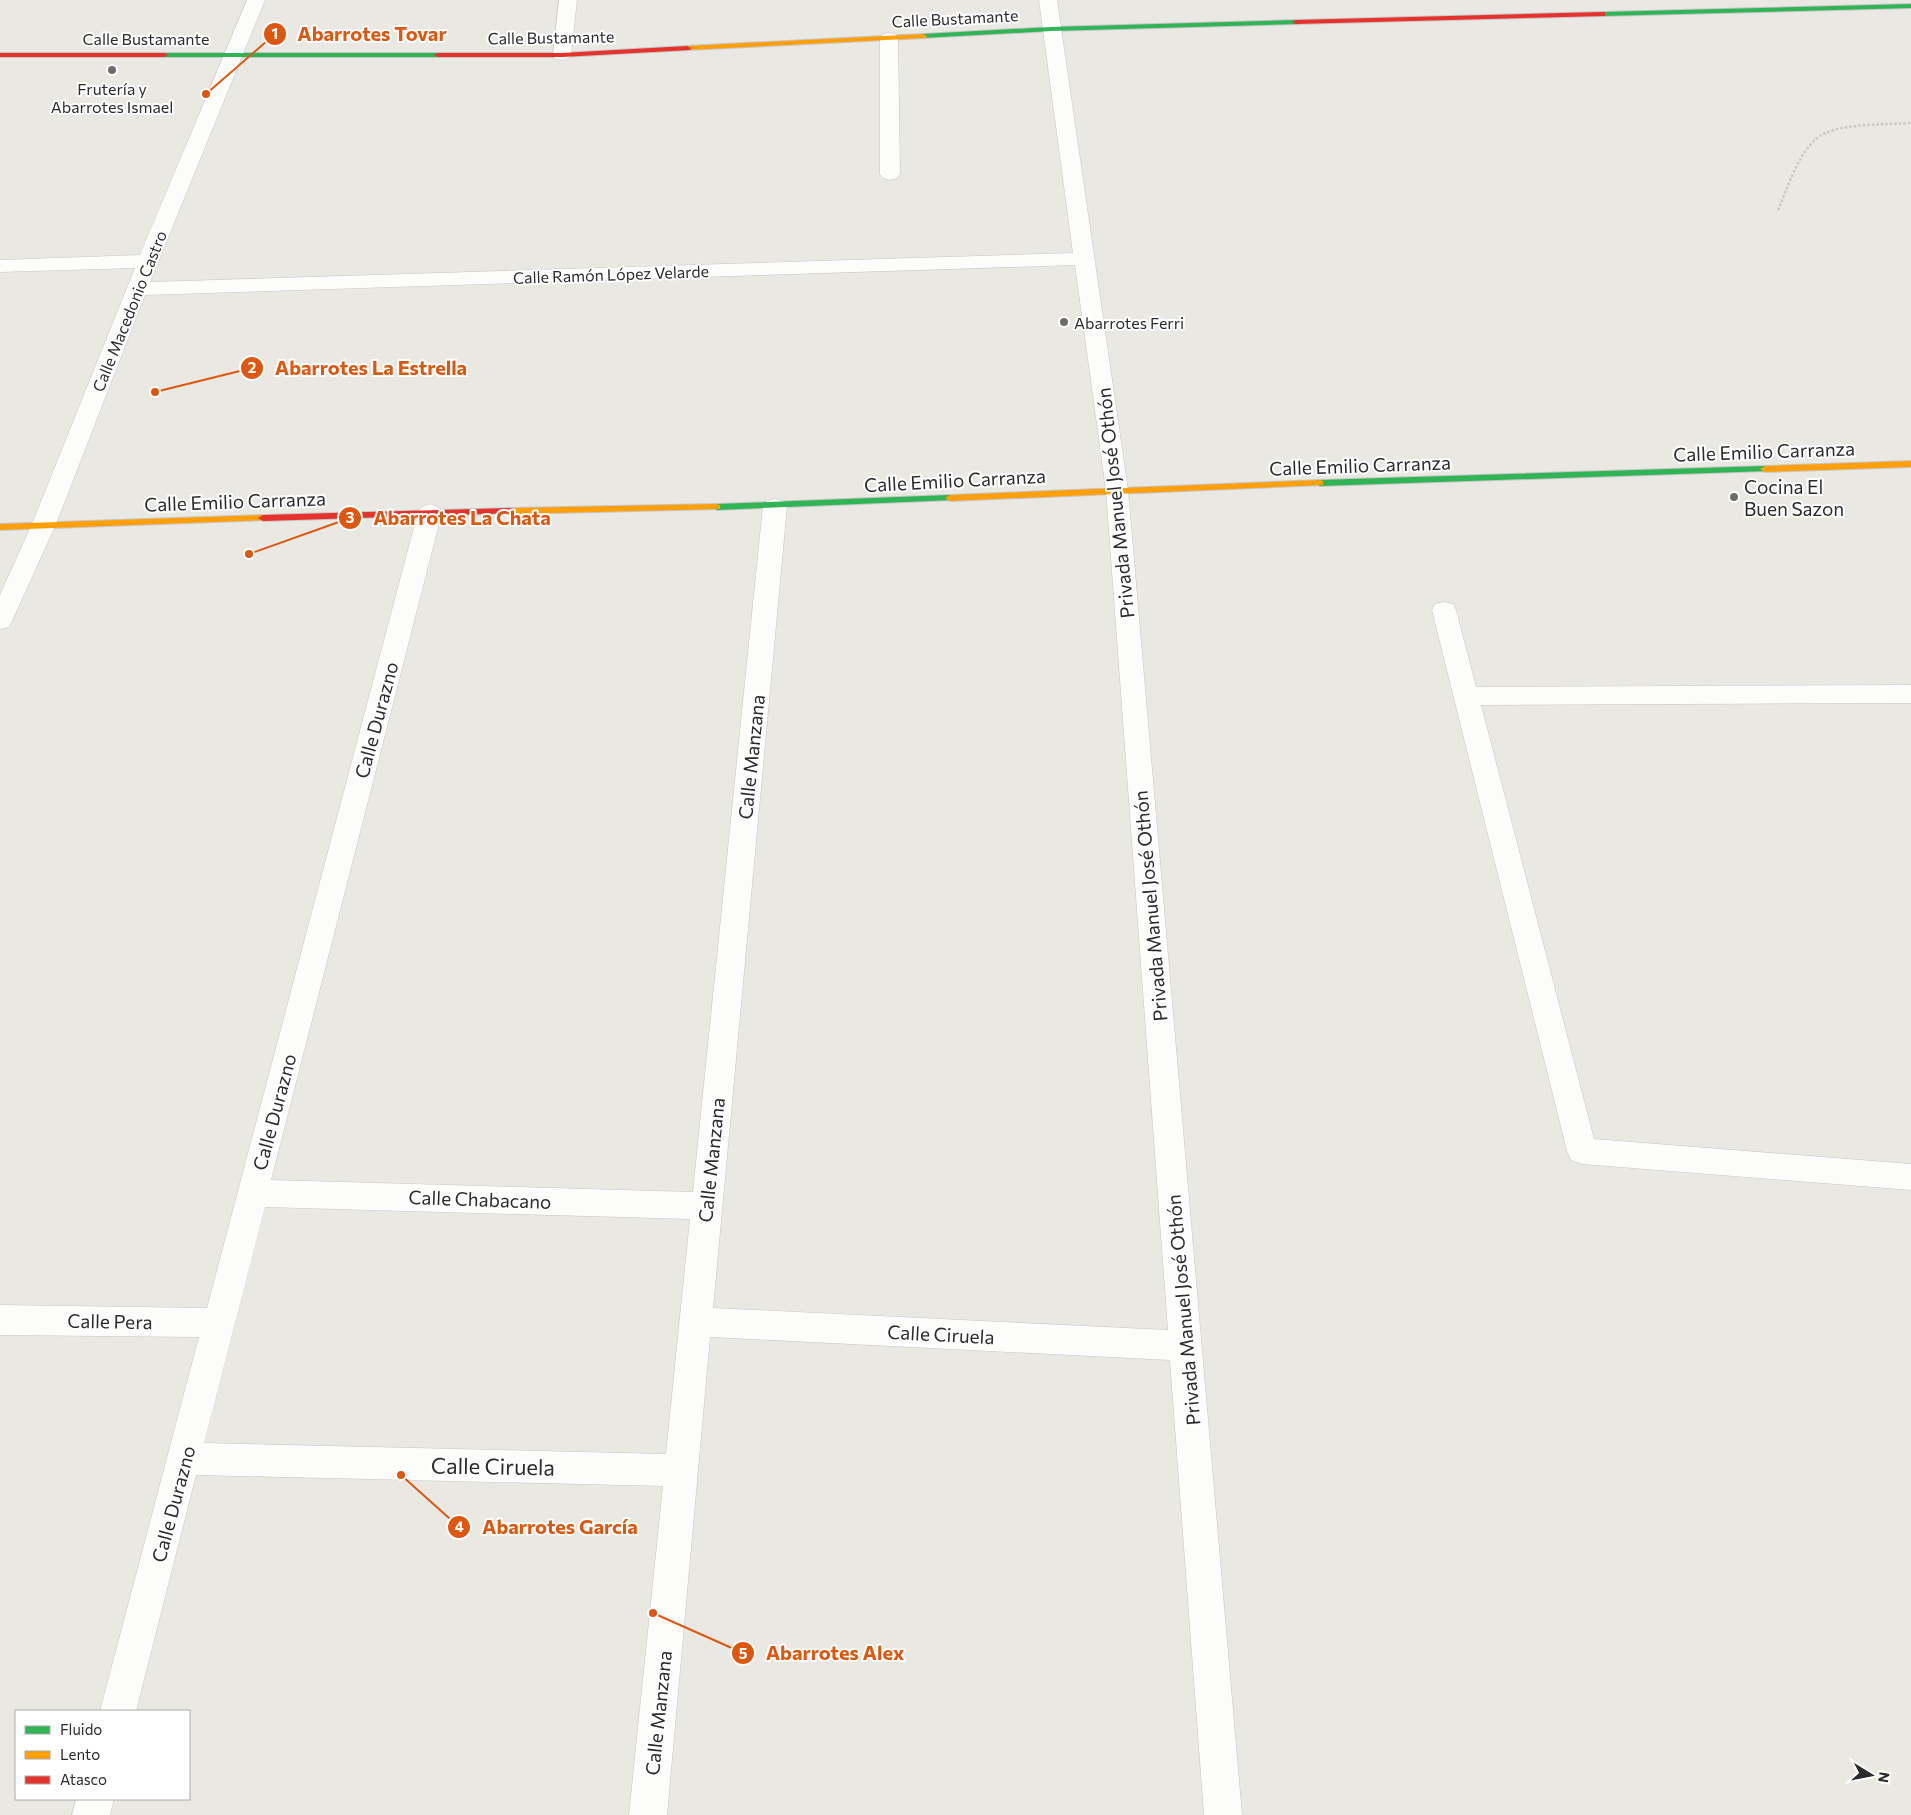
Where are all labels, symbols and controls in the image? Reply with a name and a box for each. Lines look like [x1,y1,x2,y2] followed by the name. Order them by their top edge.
[891,5,1019,31] street label: Calle Bustamante
[262,16,456,51] callout: Abarrotes Tovar
[297,21,447,45] text: Abarrotes Tovar
[272,24,278,42] text: 1
[487,26,615,48] street label: Calle Bustamante
[83,29,209,48] street label: Calle Bustamante
[106,64,118,76] marker: Frutería y Abarrotes Ismael
[51,79,173,116] place label: Frutería y Abarrotes Ismael
[88,228,170,394] street label: Calle Macedonio Castro
[513,261,709,287] street label: Calle Ramón López Velarde
[1074,313,1184,332] place label: Abarrotes Ferri
[1058,316,1070,328] marker: Abarrotes Ferri
[240,351,477,386] callout: Abarrotes La Estrella
[275,355,467,379] text: Abarrotes La Estrella
[248,358,256,376] text: 2
[1091,387,1139,619] street label: Privada Manuel José Othón
[1673,436,1855,466] street label: Calle Emilio Carranza
[1269,450,1451,480] street label: Calle Emilio Carranza
[864,464,1046,496] street label: Calle Emilio Carranza
[1744,475,1844,520] place label: Cocina El Buen Sazon
[144,486,326,516] street label: Calle Emilio Carranza
[1728,491,1740,503] marker: Cocina El Buen Sazon
[338,501,561,536] callout: Abarrotes La Chata
[373,505,551,529] text: Abarrotes La Chata
[346,508,355,526] text: 3
[349,659,403,781] street label: Calle Durazno
[733,693,769,821] street label: Calle Manzana
[1128,790,1172,1022] street label: Privada Manuel José Othón
[247,1051,301,1173] street label: Calle Durazno
[693,1096,729,1224] street label: Calle Manzana
[408,1185,552,1213] street label: Calle Chabacano
[1161,1194,1205,1426] street label: Privada Manuel José Othón
[67,1309,153,1333] street label: Calle Pera
[887,1320,995,1348] street label: Calle Ciruela
[146,1443,200,1565] street label: Calle Durazno
[431,1451,555,1481] street label: Calle Ciruela
[447,1509,648,1544] callout: Abarrotes García
[482,1514,638,1538] text: Abarrotes García
[454,1517,464,1535] text: 4
[731,1636,915,1671] callout: Abarrotes Alex
[766,1640,905,1664] text: Abarrotes Alex
[739,1644,748,1662] text: 5
[640,1649,676,1777] street label: Calle Manzana
[15,1710,190,1800] legend
[60,1720,102,1738] text: Fluido
[60,1745,100,1763] text: Lento
[1846,1750,1896,1800] north arrow
[60,1770,107,1788] text: Atasco
[1875,1771,1894,1784] text: N

